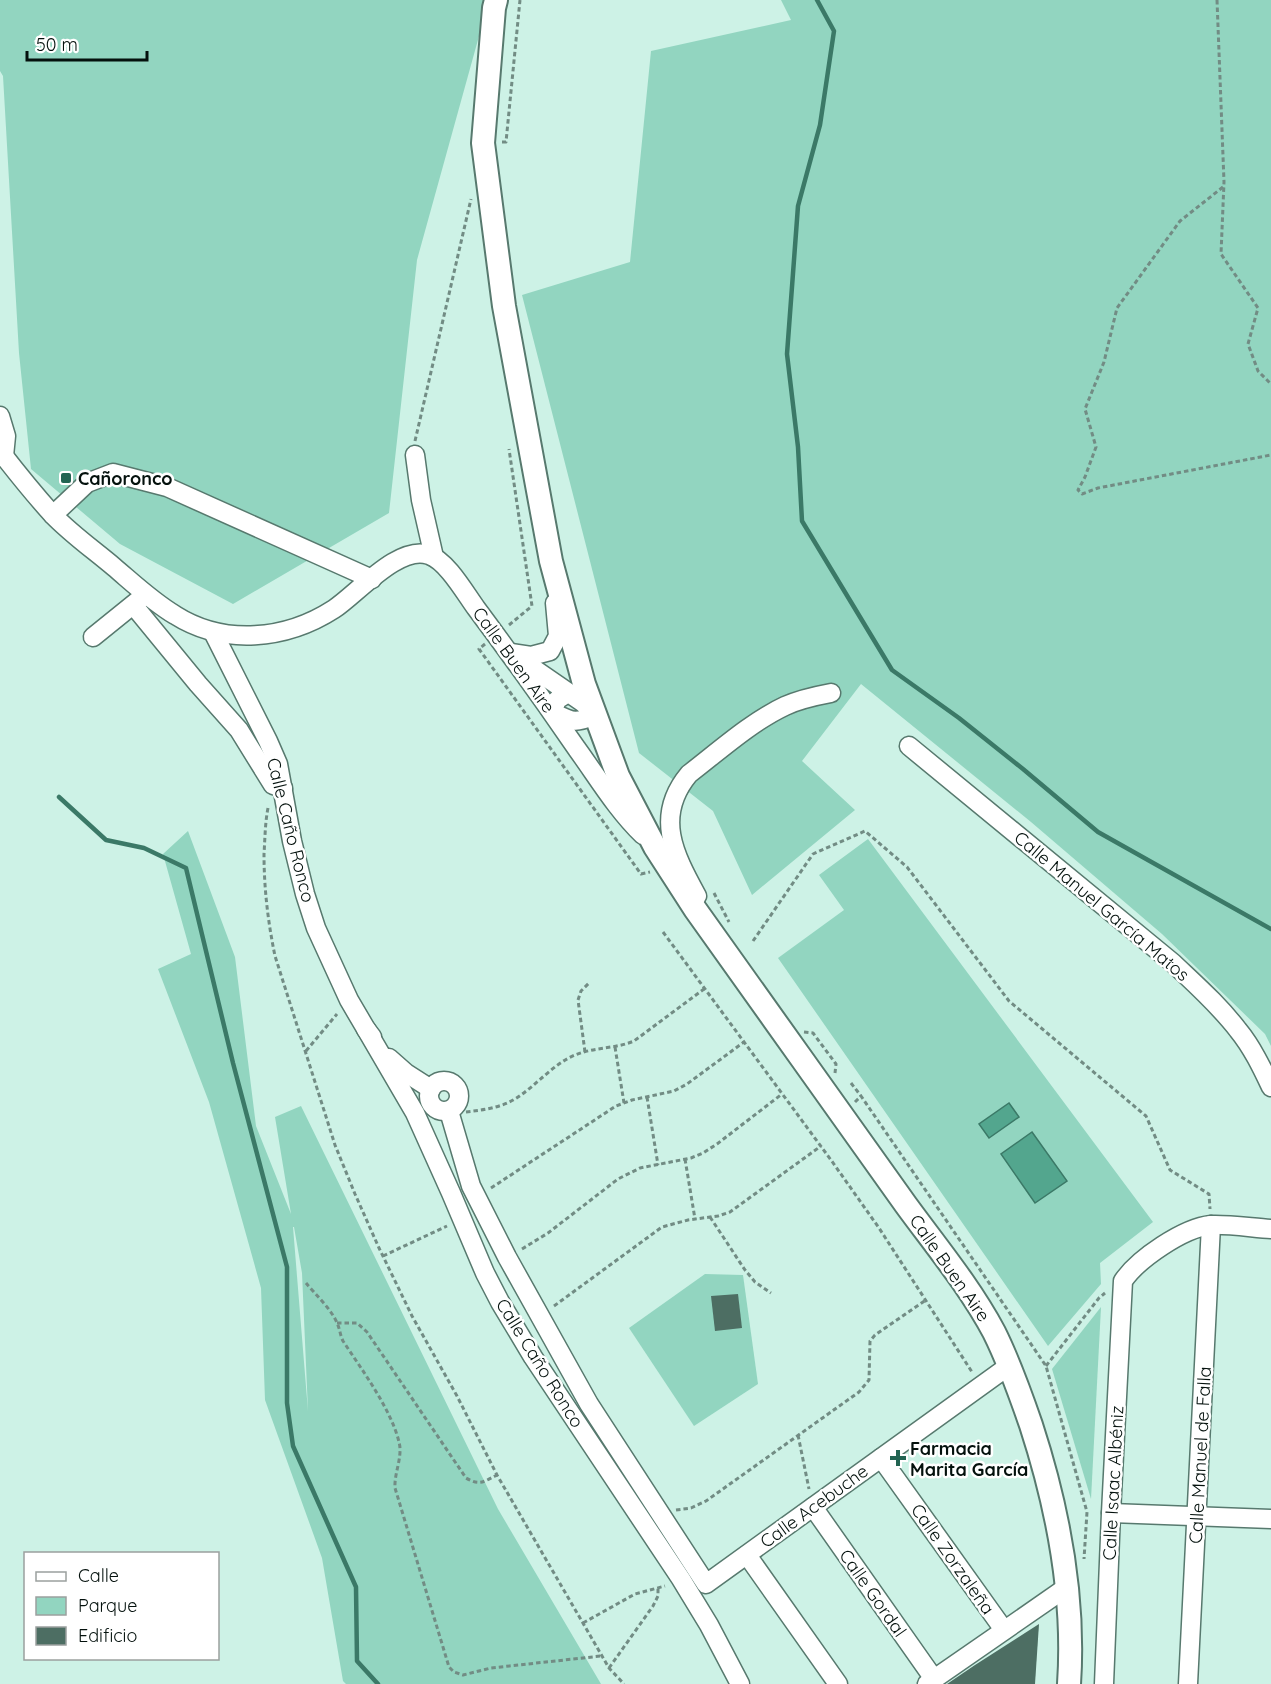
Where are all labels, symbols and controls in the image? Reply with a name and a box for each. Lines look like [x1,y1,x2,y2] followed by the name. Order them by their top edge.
[27,24,147,62] scale bar
[36,33,78,56] text: 50 m
[78,467,173,490] place label: Cañoronco
[59,471,73,485] marker: Cañoronco
[468,602,560,718] street label: Calle Buen Aire
[262,755,320,905] street label: Calle Caño Ronco
[1010,826,1194,986] street label: Calle Manuel García Matos
[905,1210,995,1326] street label: Calle Buen Aire
[491,1294,589,1432] street label: Calle Caño Ronco
[1184,1366,1216,1544] street label: Calle Manuel de Falla
[1097,1405,1129,1561] street label: Calle Isaac Albéniz
[910,1437,1028,1481] place label: Farmacia Marita García
[891,1451,905,1465] marker: Farmacia Marita García
[756,1459,872,1553] street label: Calle Acebuche
[906,1499,1000,1619] street label: Calle Zorzaleña
[834,1545,912,1641] street label: Calle Gordal
[24,1552,219,1660] legend
[78,1564,119,1587] text: Calle
[78,1594,137,1617] text: Parque
[78,1624,137,1647] text: Edificio

